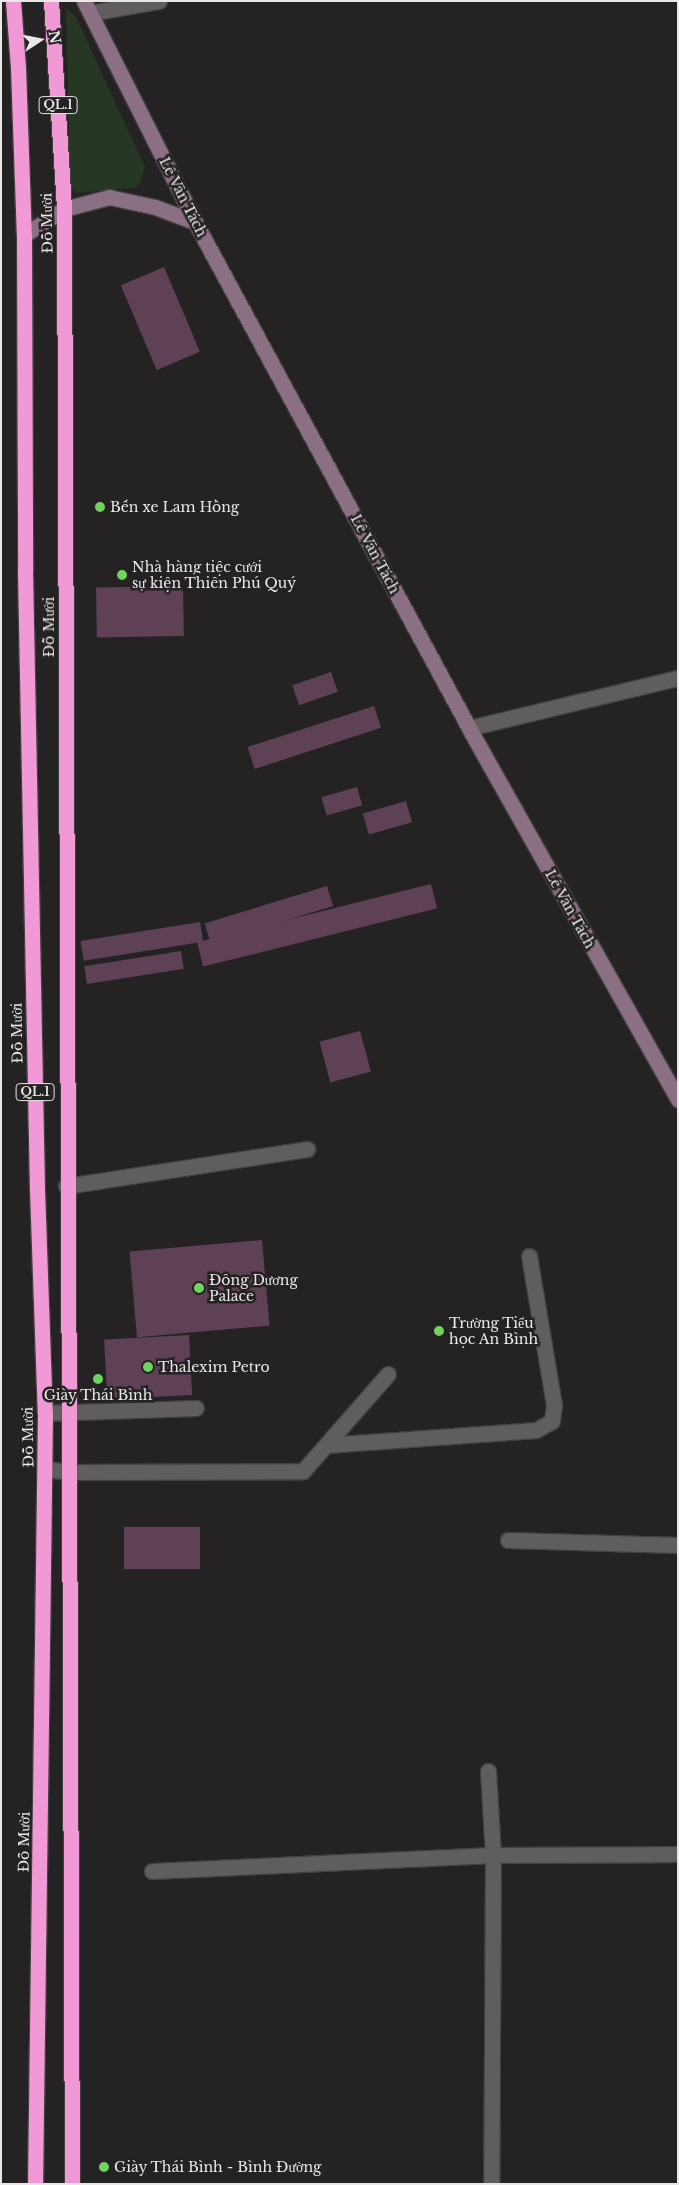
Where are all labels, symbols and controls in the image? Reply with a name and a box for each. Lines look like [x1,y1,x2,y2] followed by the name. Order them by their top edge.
[15,15,65,65] north arrow
[45,29,65,45] text: N
[38,96,78,114] road number: QL.1
[156,154,210,240] street label: Lê Văn Tách
[38,193,56,253] street label: Đỗ Mười
[110,499,239,515] place label: Bến xe Lam Hồng
[94,501,106,513] marker: Bến xe Lam Hồng
[347,511,403,597] street label: Lê Văn Tách
[132,559,297,592] place label: Nhà hàng tiệc cưới sự kiện Thiên Phú Quý
[116,569,128,581] marker: Nhà hàng tiệc cưới sự kiện Thiên Phú Quý
[41,597,57,657] street label: Đỗ Mười
[541,866,599,952] street label: Lê Văn Tách
[8,1003,26,1063] street label: Đỗ Mười
[15,1082,55,1102] road number: QL.1
[209,1272,298,1304] place label: Đông Dương Palace
[193,1282,205,1294] marker: Đông Dương Palace
[449,1315,539,1348] place label: Trường Tiểu học An Bình
[433,1325,445,1337] marker: Trường Tiểu học An Bình
[158,1359,270,1375] place label: Thalexim Petro
[142,1361,154,1373] marker: Thalexim Petro
[92,1373,104,1385] marker: Giày Thái Bình
[43,1387,153,1403] place label: Giày Thái Bình
[19,1407,37,1467] street label: Đỗ Mười
[15,1812,33,1872] street label: Đỗ Mười
[114,2159,322,2175] place label: Giày Thái Bình - Bình Đường
[98,2161,110,2173] marker: Giày Thái Bình - Bình Đường

